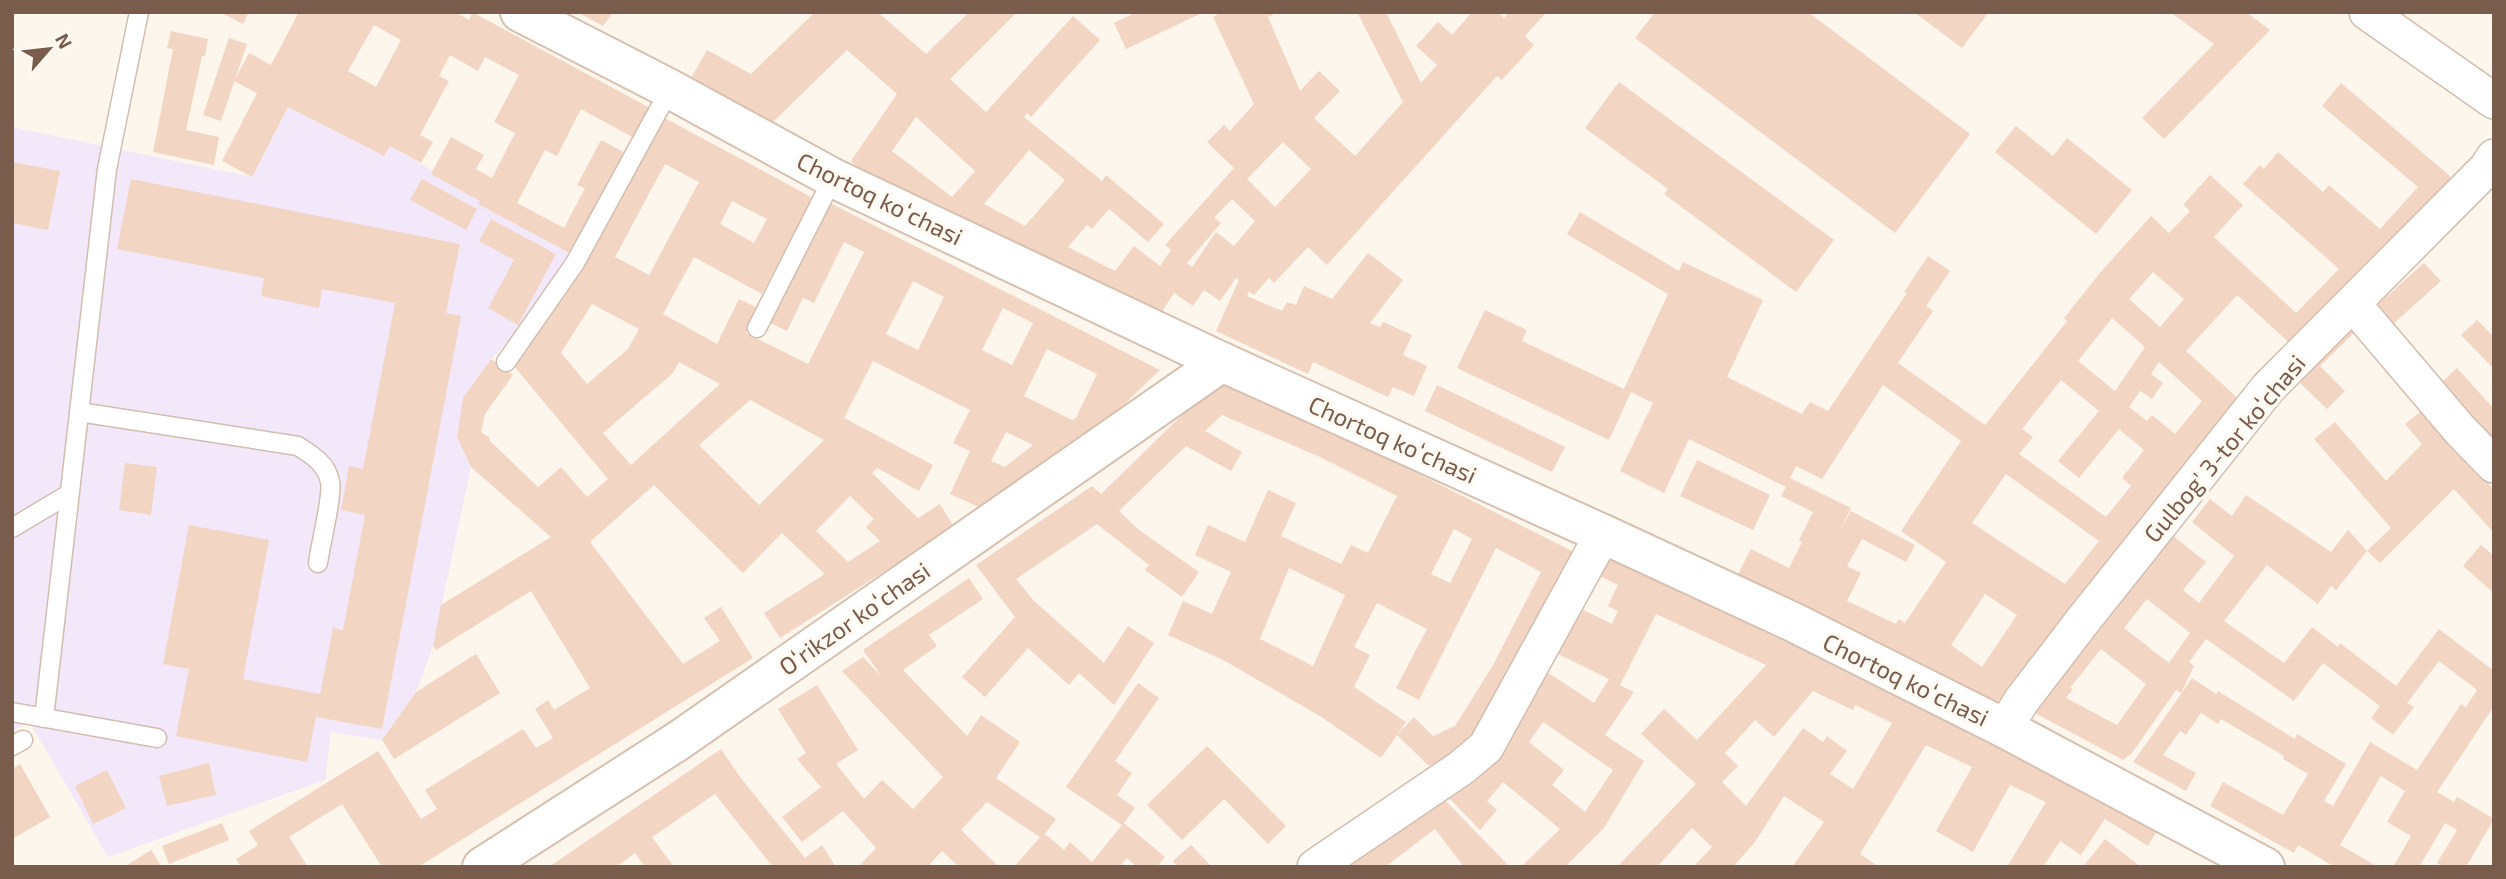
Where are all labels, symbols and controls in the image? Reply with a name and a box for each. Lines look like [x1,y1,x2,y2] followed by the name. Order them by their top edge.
[14,14,84,84] north arrow
[51,29,78,52] text: N
[792,145,968,251] street label: Chortoq koʻchasi
[2137,348,2311,548] street label: Gulbog' 3-tor koʻchasi
[1305,389,1481,489] street label: Chortoq koʻchasi
[773,555,935,681] street label: Oʻrikzor koʻchasi
[1818,626,1994,732] street label: Chortoq koʻchasi

